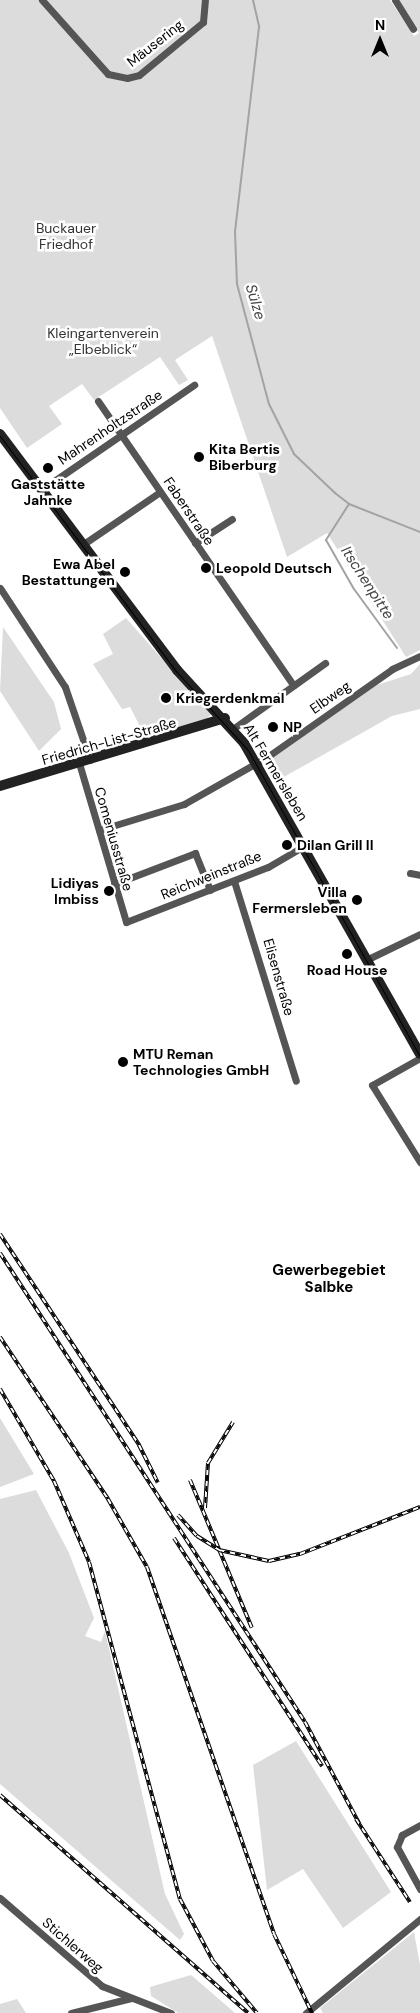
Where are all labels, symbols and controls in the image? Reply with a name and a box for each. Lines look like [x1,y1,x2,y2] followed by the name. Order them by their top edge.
[355,15,405,65] north arrow
[124,16,186,70] street label: Mäusering
[375,16,385,34] text: N
[36,220,96,252] park label: Buckauer Friedhof
[241,282,269,322] water label: Sülze
[47,325,159,358] park label: Kleingartenverein „Elbeblick“
[55,386,165,468] street label: Mahrenholtzstraße
[209,441,280,474] place label: Kita Bertis Biberburg
[193,451,205,463] marker: Kita Bertis Biberburg
[42,462,54,474] marker: Gaststätte Jahnke
[160,474,218,548] street label: Faberstraße
[11,476,85,508] place label: Gaststätte Jahnke
[337,543,397,623] water label: Itschenpitte
[22,556,115,588] place label: Ewa Abel Bestattungen
[216,560,332,576] place label: Leopold Deutsch
[200,562,212,574] marker: Leopold Deutsch
[119,566,131,578] marker: Ewa Abel Bestattungen
[306,677,354,717] street label: Elbweg
[176,690,285,706] place label: Kriegerdenkmal
[160,692,172,704] marker: Kriegerdenkmal
[40,714,178,768] street label: Friedrich-List-Straße
[283,719,302,735] place label: NP
[240,720,312,824] street label: Alt Fermersleben
[267,721,279,733] marker: NP
[91,785,137,893] street label: Comeniusstraße
[297,837,373,853] place label: Dilan Grill II
[281,839,293,851] marker: Dilan Grill II
[158,847,264,903] street label: Reichweinstraße
[51,875,99,908] place label: Lidiyas Imbiss
[252,884,347,916] place label: Villa Fermersleben
[103,885,115,897] marker: Lidiyas Imbiss
[351,894,363,906] marker: Villa Fermersleben
[260,937,298,1017] street label: Elisenstraße
[341,948,353,960] marker: Road House
[307,962,387,978] place label: Road House
[133,1046,269,1078] place label: MTU Reman Technologies GmbH
[117,1056,129,1068] marker: MTU Reman Technologies GmbH
[272,1261,386,1296] district label: Gewerbegebiet Salbke
[39,1914,107,1976] street label: Stichlerweg

